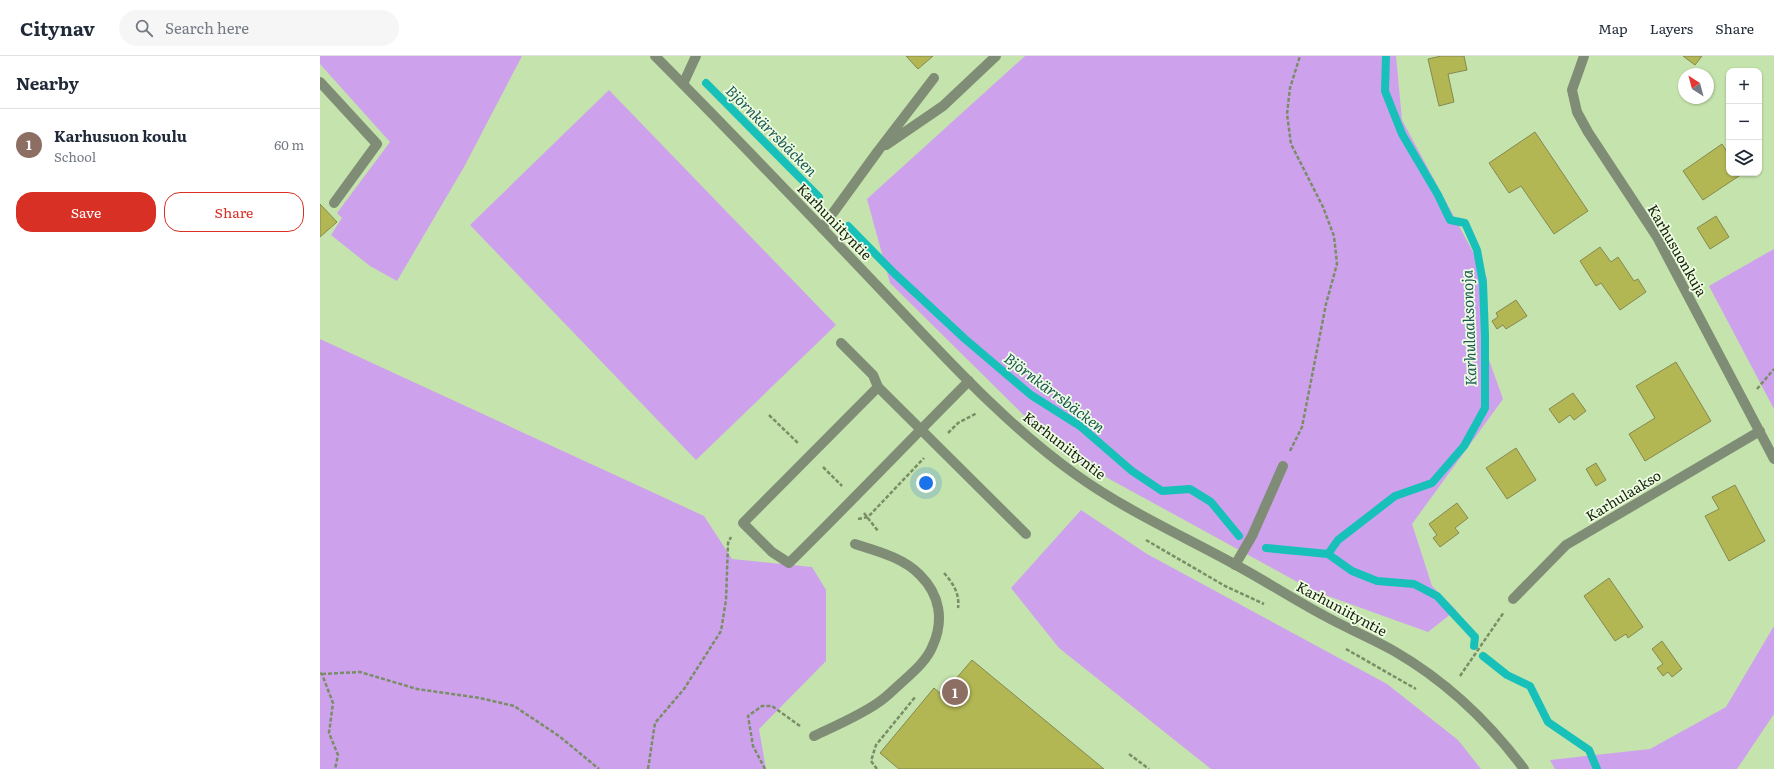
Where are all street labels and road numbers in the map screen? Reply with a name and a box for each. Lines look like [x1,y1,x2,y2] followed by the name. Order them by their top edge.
[793,178,877,264] street label: Karhuniityntie
[1644,200,1713,300] street label: Karhusuonkuja
[1019,406,1111,484] street label: Karhuniityntie
[1582,465,1664,525] street label: Karhulaakso
[1293,576,1391,640] street label: Karhuniityntie

